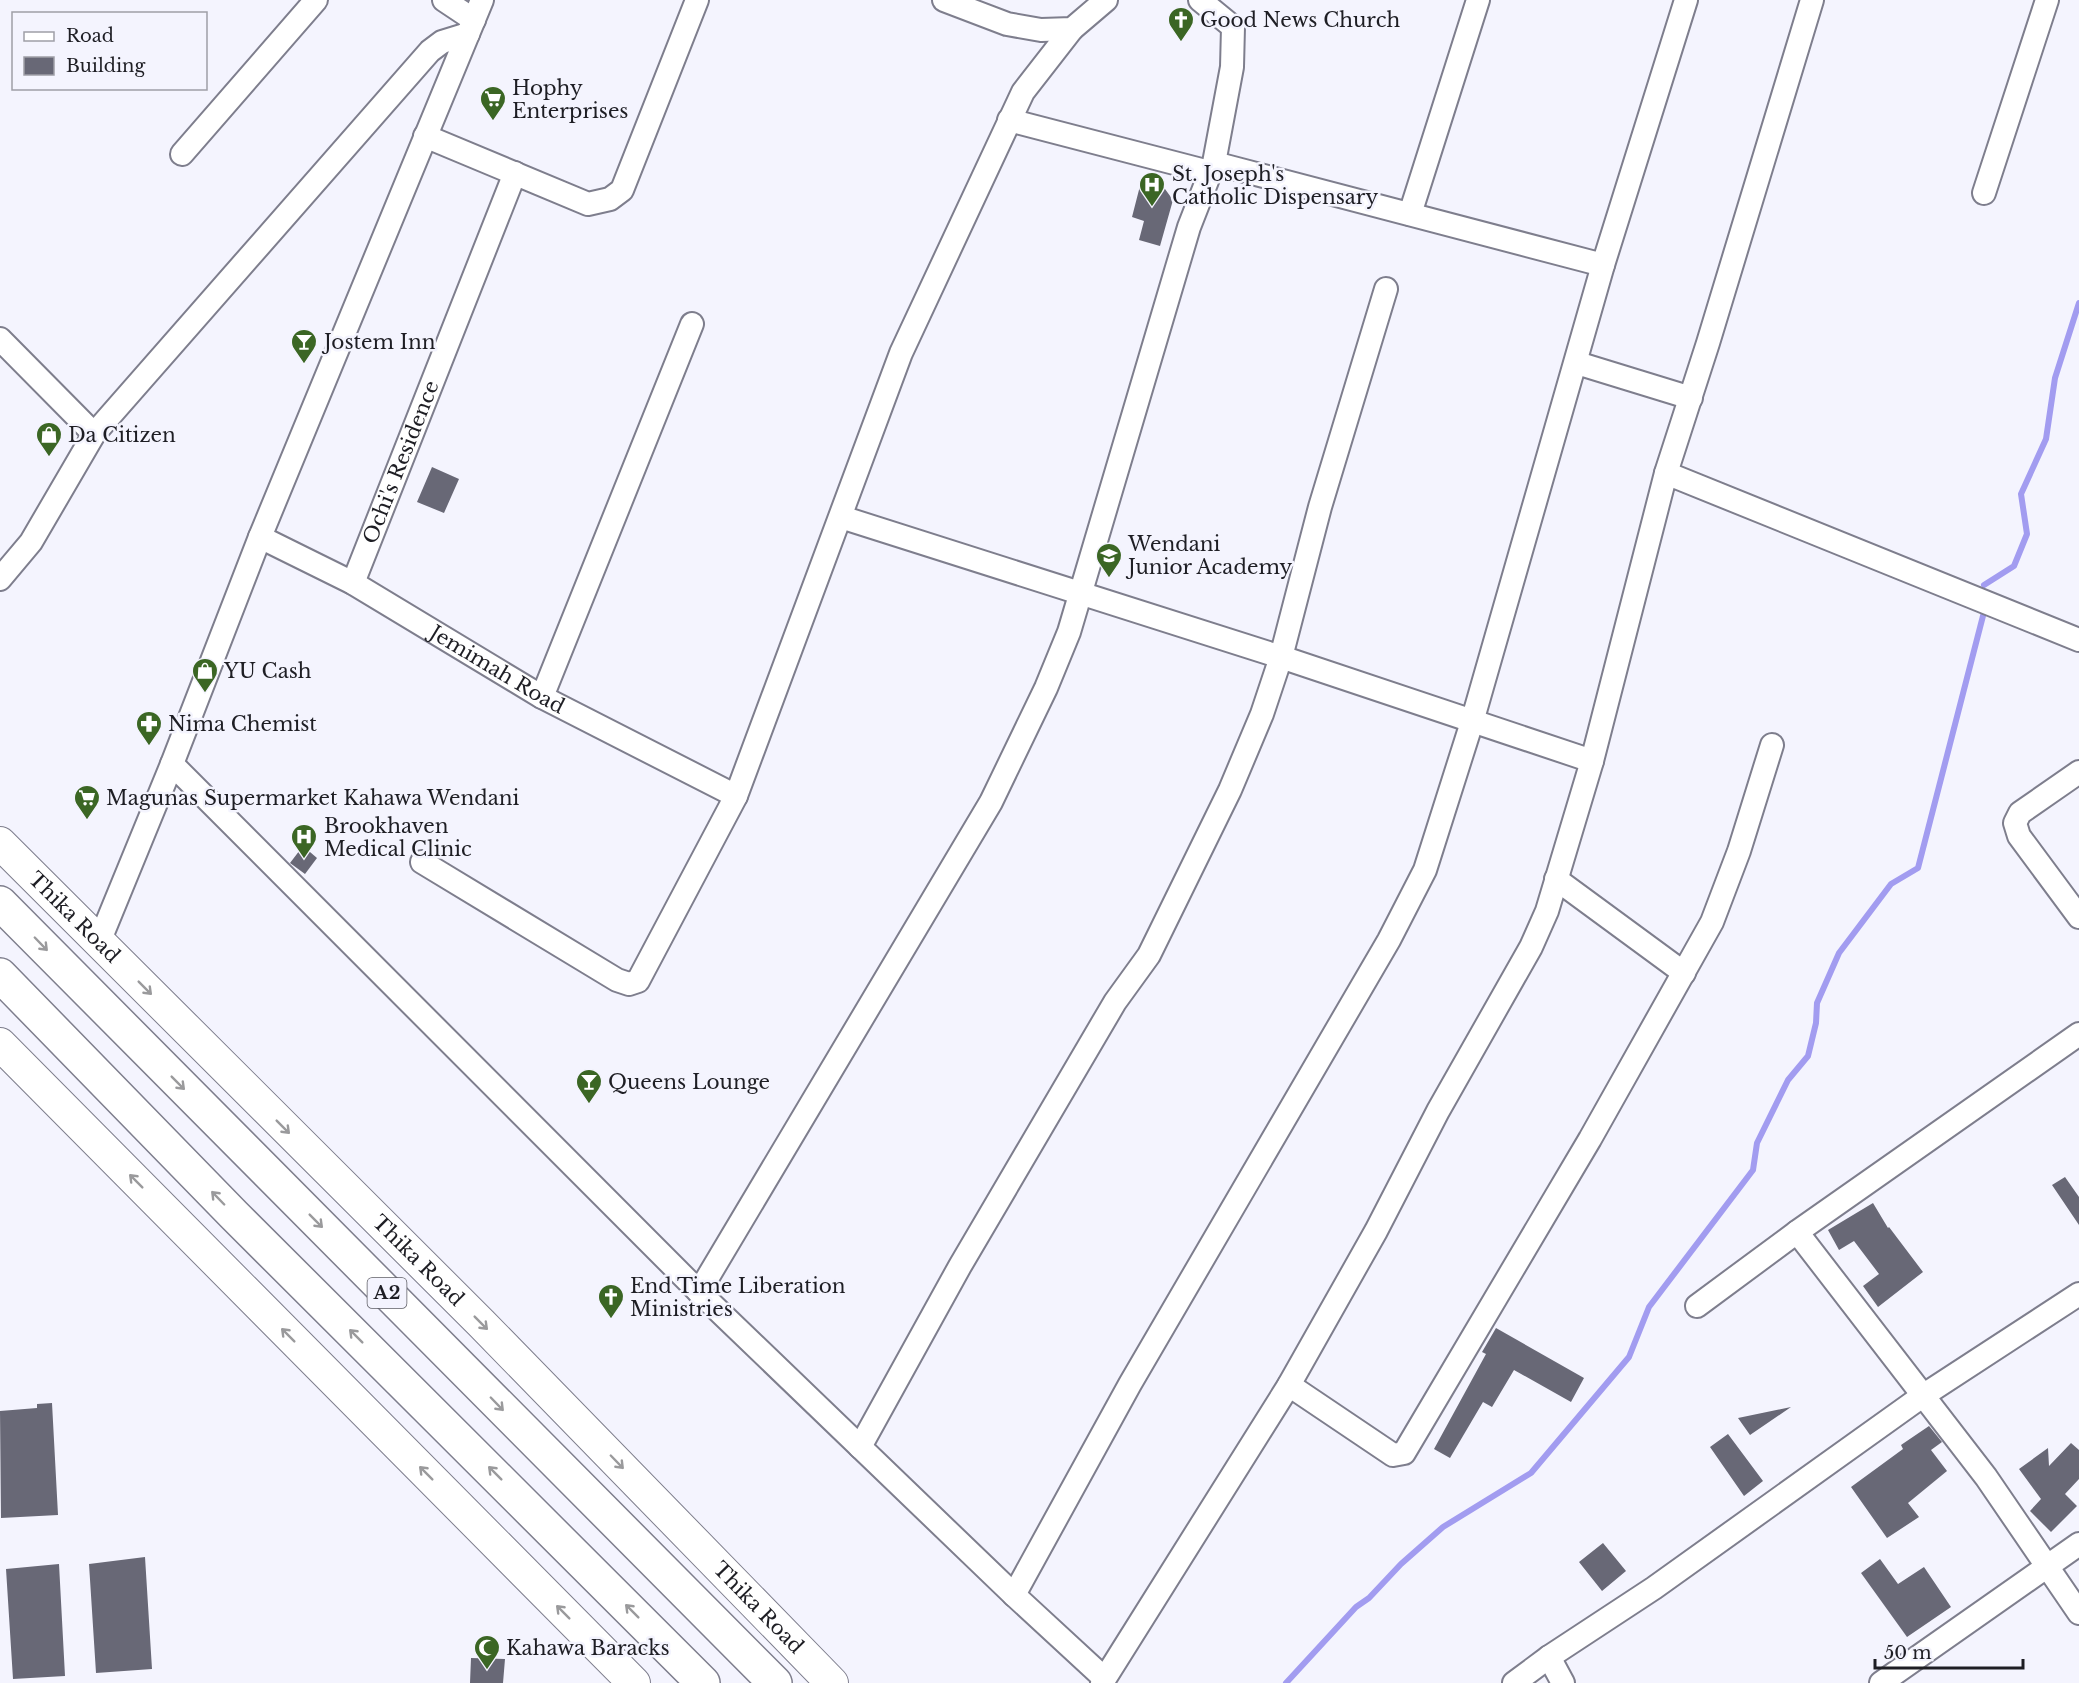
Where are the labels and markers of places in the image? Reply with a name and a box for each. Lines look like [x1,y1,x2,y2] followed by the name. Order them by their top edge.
[1166,5,1196,43] church icon: Good News Church
[1200,8,1400,32] place label: Good News Church
[512,76,628,123] place label: Hophy Enterprises
[478,84,508,122] supermarket icon: Hophy Enterprises
[1172,162,1378,209] place label: St. Joseph's Catholic Dispensary
[1137,170,1167,208] hospital icon: St. Joseph's Catholic Dispensary
[289,327,319,365] bar icon: Jostem Inn
[321,330,436,354] place label: Jostem Inn
[34,420,64,458] shop icon: Da Citizen
[68,423,176,447] place label: Da Citizen
[1125,532,1292,579] place label: Wendani Junior Academy
[1094,541,1124,579] school or university icon: Wendani Junior Academy
[190,656,220,694] shop icon: YU Cash
[223,659,312,683] place label: YU Cash
[134,709,164,747] pharmacy icon: Nima Chemist
[168,712,317,736] place label: Nima Chemist
[72,783,102,821] supermarket icon: Magunas Supermarket Kahawa Wendani
[106,786,520,810] place label: Magunas Supermarket Kahawa Wendani
[324,814,472,861] place label: Brookhaven Medical Clinic
[289,822,319,860] hospital icon: Brookhaven Medical Clinic
[574,1067,604,1105] bar icon: Queens Lounge
[608,1070,770,1094] place label: Queens Lounge
[630,1274,846,1321] place label: End Time Liberation Ministries
[596,1282,626,1320] church icon: End Time Liberation Ministries
[472,1633,502,1671] mosque icon: Kahawa Baracks
[506,1636,670,1660] place label: Kahawa Baracks

